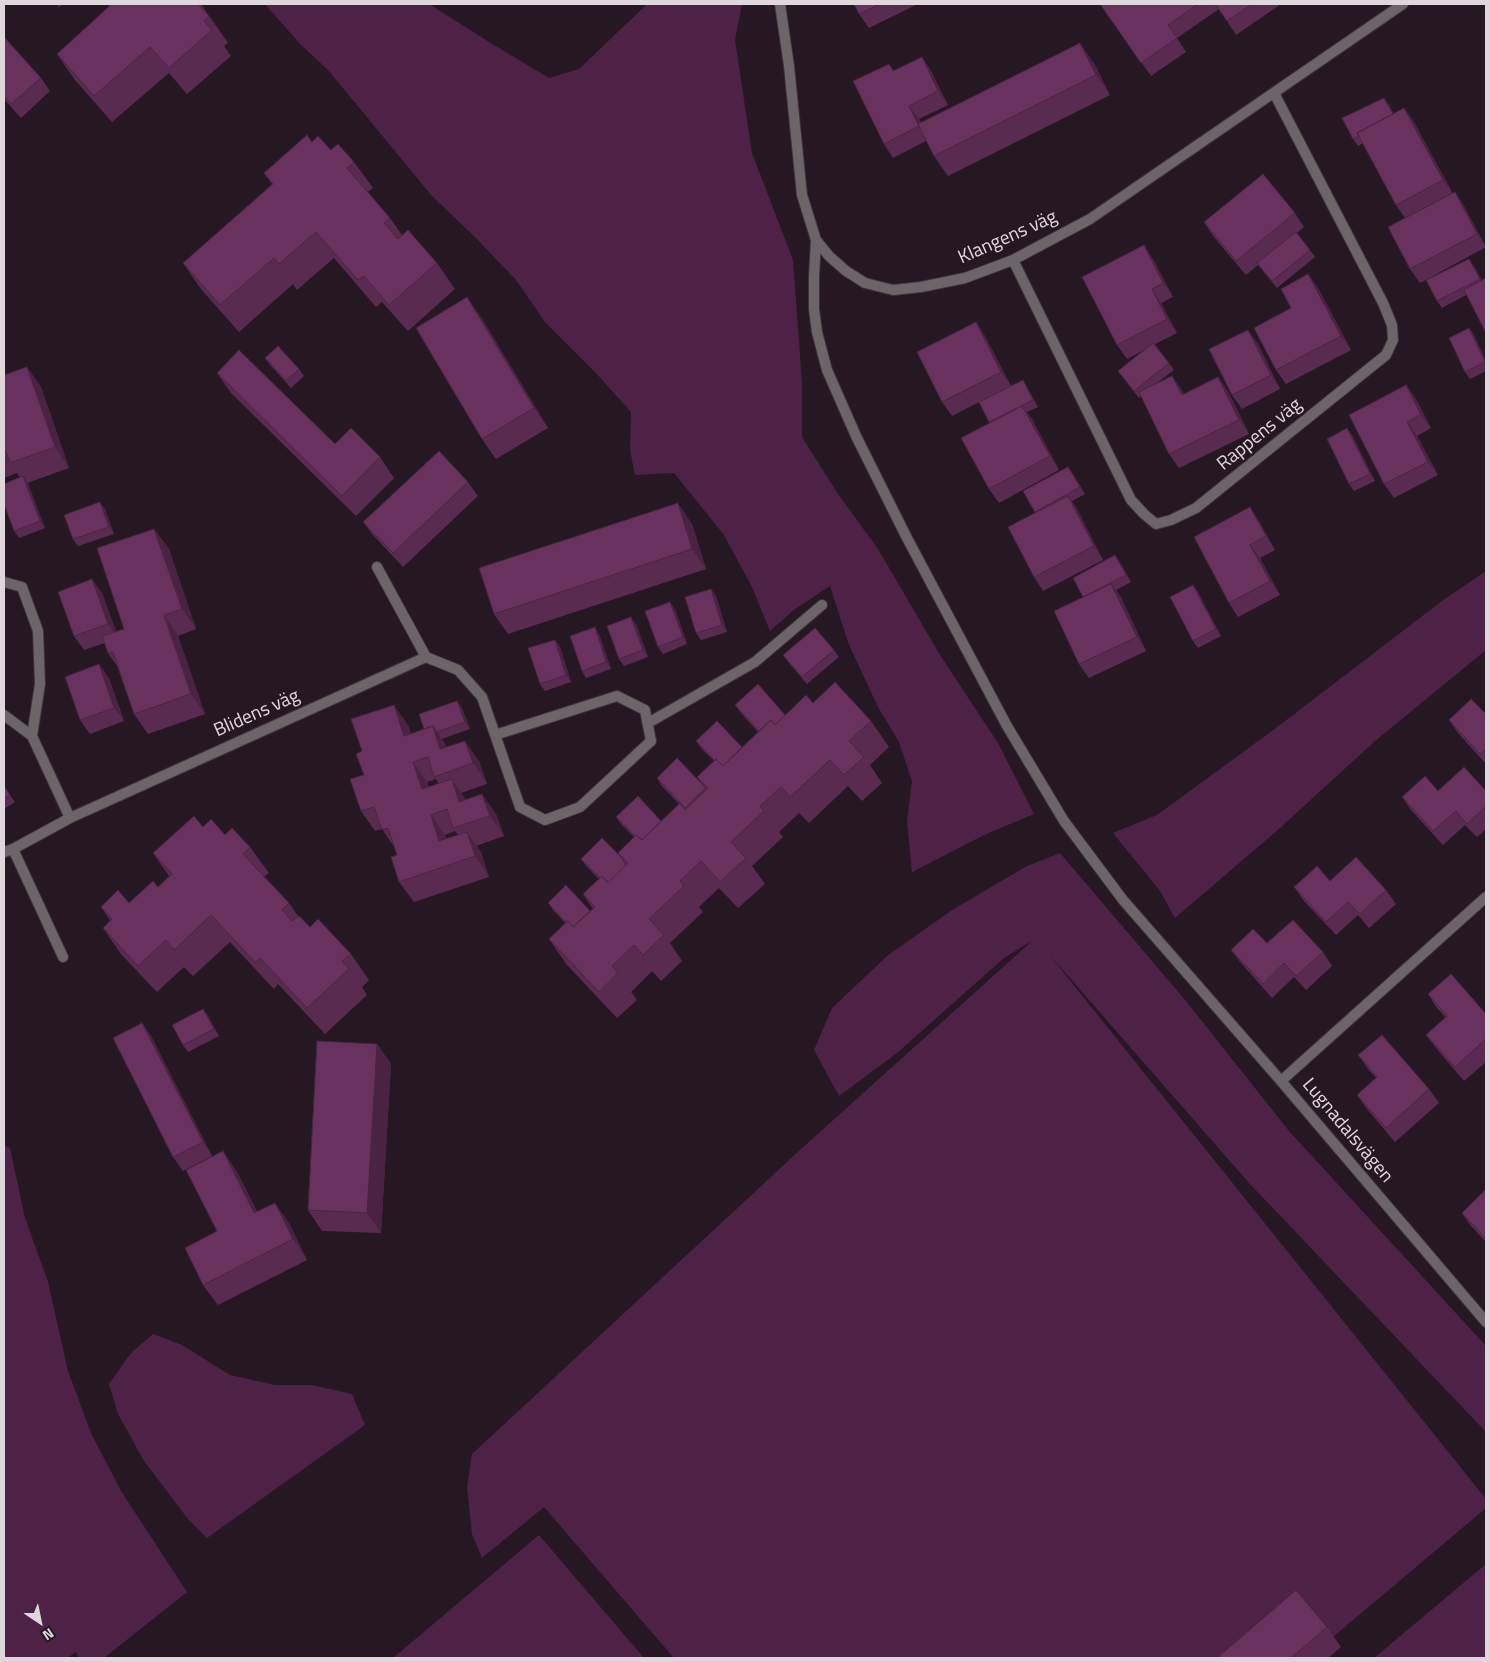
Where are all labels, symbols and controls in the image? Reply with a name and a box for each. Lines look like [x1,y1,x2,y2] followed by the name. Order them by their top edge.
[955,206,1061,270] street label: Klangens väg
[1213,394,1307,476] street label: Rappens väg
[211,685,303,743] street label: Blidens väg
[1297,1074,1397,1188] street label: Lugnadalsvägen
[15,1597,65,1647] north arrow
[39,1623,59,1646] text: N

